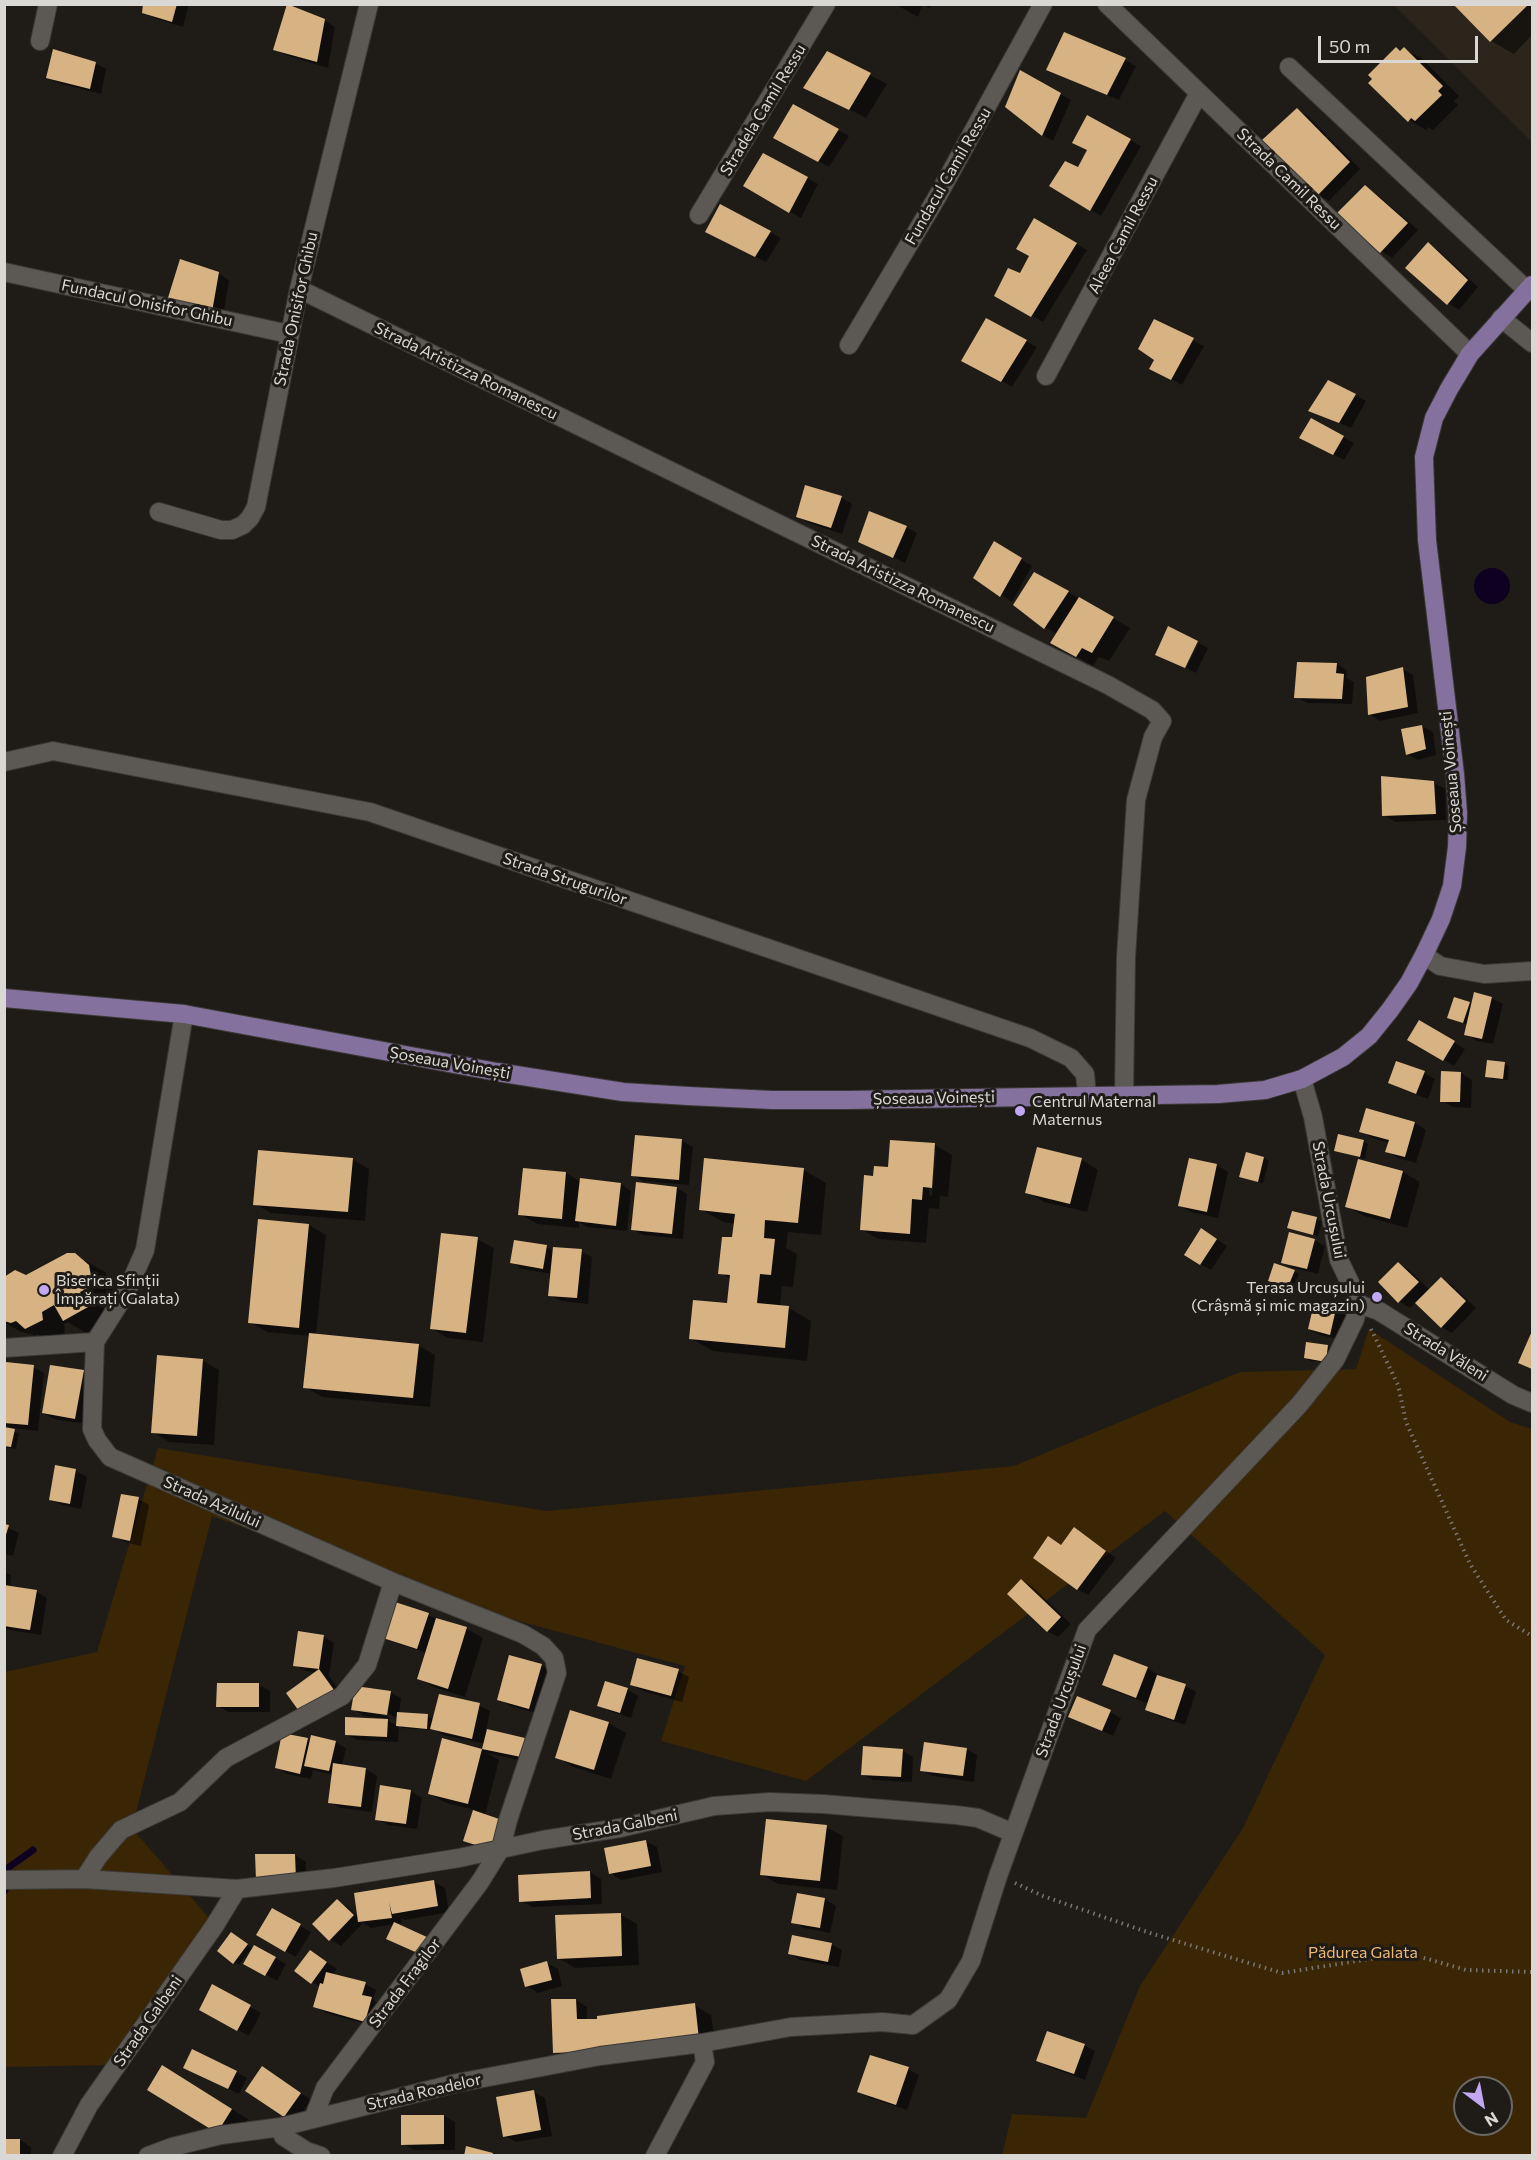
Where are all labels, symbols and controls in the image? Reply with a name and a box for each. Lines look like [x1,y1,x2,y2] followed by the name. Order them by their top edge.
[1321,24,1482,62] scale bar
[1329,35,1370,57] text: 50 m
[716,41,810,179] street label: Stradela Camil Ressu
[901,104,995,248] street label: Fundacul Camil Ressu
[1233,124,1345,234] street label: Strada Camil Ressu
[1084,173,1162,297] street label: Aleea Camil Ressu
[270,230,322,388] street label: Strada Onisifor Ghibu
[60,275,234,331] street label: Fundacul Onisifor Ghibu
[371,318,561,424] street label: Strada Aristizza Romanescu
[808,531,998,637] street label: Strada Aristizza Romanescu
[1436,710,1466,834] street label: Șoseaua Voinești
[500,849,630,909] street label: Strada Strugurilor
[388,1043,512,1083] street label: Șoseaua Voinești
[873,1087,995,1109] street label: Șoseaua Voinești
[1032,1092,1156,1130] place label: Centrul Maternal Maternus
[1013,1104,1027,1118] marker: Centrul Maternal Maternus
[1308,1140,1350,1260] street label: Strada Urcușului
[56,1271,180,1309] place label: Biserica Sfinții Împărați (Galata)
[1191,1278,1365,1316] place label: Terasa Urcușului (Crâșmă și mic magazin)
[37,1283,51,1297] marker: Biserica Sfinții Împărați (Galata)
[1370,1290,1384,1304] marker: Terasa Urcușului (Crâșmă și mic magazin)
[1401,1319,1491,1385] street label: Strada Văleni
[160,1472,264,1532] street label: Strada Azilului
[1032,1642,1090,1760] street label: Strada Urcușului
[571,1805,679,1845] street label: Strada Galbeni
[365,1934,445,2032] street label: Strada Fragilor
[1308,1943,1418,1963] park label: Pădurea Galata
[110,1972,186,2070] street label: Strada Galbeni
[365,2070,483,2114] street label: Strada Roadelor
[1453,2076,1513,2136] north arrow
[1482,2109,1502,2131] text: N

